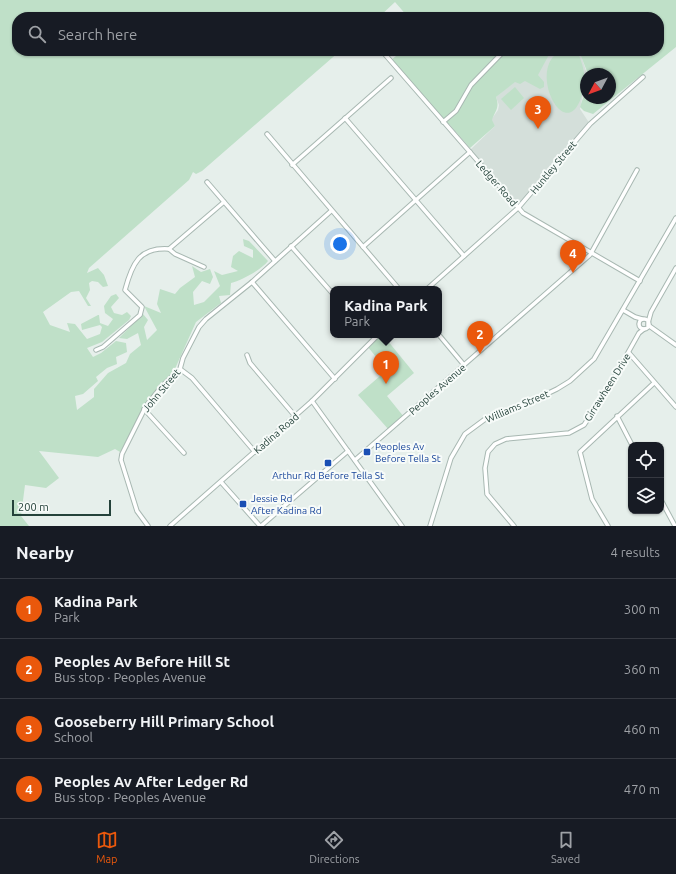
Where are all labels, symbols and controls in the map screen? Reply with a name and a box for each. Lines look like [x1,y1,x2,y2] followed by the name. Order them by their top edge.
[12,12,664,56] search box
[26,23,48,45] icon: search
[58,26,137,43] text: Search here
[580,68,616,104] north arrow
[525,96,551,129] pin: 3
[528,139,579,196] street label: Huntley Street
[474,158,520,209] street label: Ledger Road
[330,234,350,254] your location
[560,240,586,273] pin: 4
[330,286,442,338] popup
[344,297,428,314] text: Kadina Park
[344,314,370,328] text: Park
[467,321,493,354] pin: 2
[373,351,399,384] pin: 1
[582,351,633,423] street label: Girrawheen Drive
[407,362,468,417] street label: Peoples Avenue
[140,367,182,414] street label: John Street
[484,388,551,425] street label: Williams Street
[252,411,301,456] street label: Kadina Road
[375,441,441,464] place label: Peoples Av Before Tella St
[628,442,664,514] map controls
[628,442,664,478] button: locate
[362,447,372,457] marker: Peoples Av Before Tella St
[323,458,333,468] marker: Arthur Rd Before Tella St
[272,470,384,481] place label: Arthur Rd Before Tella St
[628,478,664,514] button: layers
[251,493,322,516] place label: Jessie Rd After Kadina Rd
[12,498,111,517] scale bar
[238,499,248,509] marker: Jessie Rd After Kadina Rd
[18,501,49,513] text: 200 m
[16,543,74,562] text: Nearby
[610,545,660,559] text: 4 results
[54,593,138,610] text: Kadina Park
[25,602,33,616] text: 1
[624,602,660,616] text: 300 m
[54,610,80,624] text: Park
[54,653,230,670] text: Peoples Av Before Hill St
[25,662,33,676] text: 2
[624,662,660,676] text: 360 m
[54,670,206,684] text: Bus stop · Peoples Avenue
[54,713,274,730] text: Gooseberry Hill Primary School
[25,722,33,736] text: 3
[624,722,660,736] text: 460 m
[54,730,93,744] text: School
[54,773,248,790] text: Peoples Av After Ledger Rd
[25,782,33,796] text: 4
[624,782,660,796] text: 470 m
[54,790,206,804] text: Bus stop · Peoples Avenue
[96,829,118,865] tab: Map
[309,829,359,865] tab: Directions
[551,829,580,865] tab: Saved

